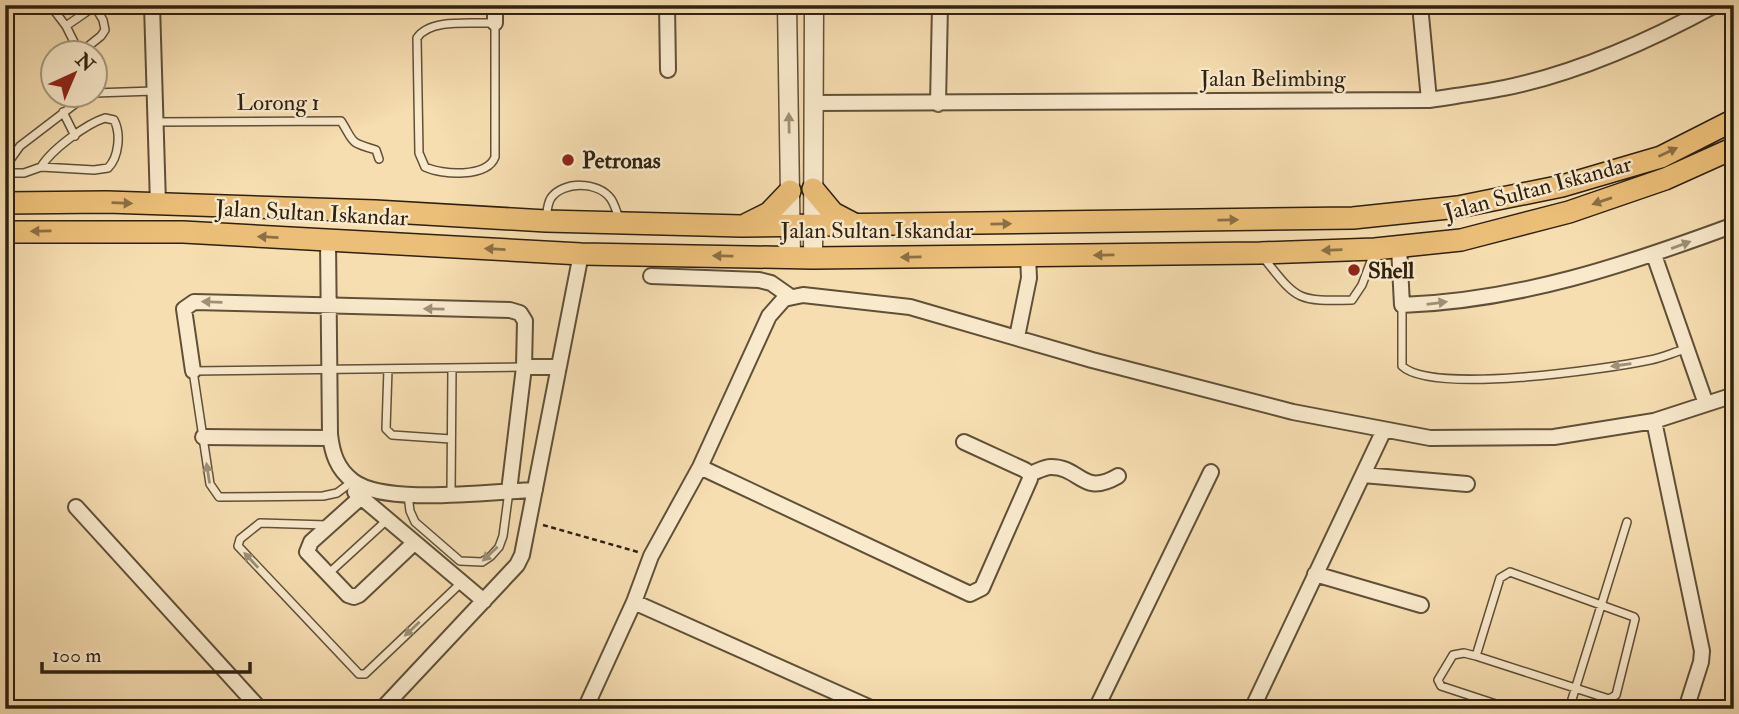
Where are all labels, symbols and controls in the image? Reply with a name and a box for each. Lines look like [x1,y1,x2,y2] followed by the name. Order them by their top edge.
[38,38,108,108] north arrow
[70,47,100,78] text: N
[1199,64,1346,93] street label: Jalan Belimbing
[236,88,320,117] street label: Lorong 1
[783,111,794,133] one-way arrow
[582,146,661,175] place label: Petronas
[1658,147,1678,158] one-way arrow
[1440,149,1635,227] street label: Jalan Sultan Iskandar
[560,152,576,168] marker: Petronas
[214,193,409,233] street label: Jalan Sultan Iskandar
[1592,196,1613,207] one-way arrow
[112,197,134,208] one-way arrow
[1218,214,1240,226] one-way arrow
[780,216,974,245] street label: Jalan Sultan Iskandar
[990,218,1012,230] one-way arrow
[29,225,51,237] one-way arrow
[257,232,279,243] one-way arrow
[1671,239,1692,250] one-way arrow
[484,244,506,255] one-way arrow
[1320,244,1342,255] one-way arrow
[1093,249,1115,261] one-way arrow
[711,250,733,262] one-way arrow
[899,251,921,263] one-way arrow
[1368,256,1415,285] place label: Shell
[1346,262,1362,278] marker: Shell
[200,297,222,308] one-way arrow
[1426,297,1448,308] one-way arrow
[423,303,445,314] one-way arrow
[1610,359,1632,370] one-way arrow
[202,462,213,484] one-way arrow
[482,546,499,562] one-way arrow
[244,552,260,569] one-way arrow
[404,621,421,637] one-way arrow
[42,630,250,674] scale bar
[52,642,102,669] text: 100 m

